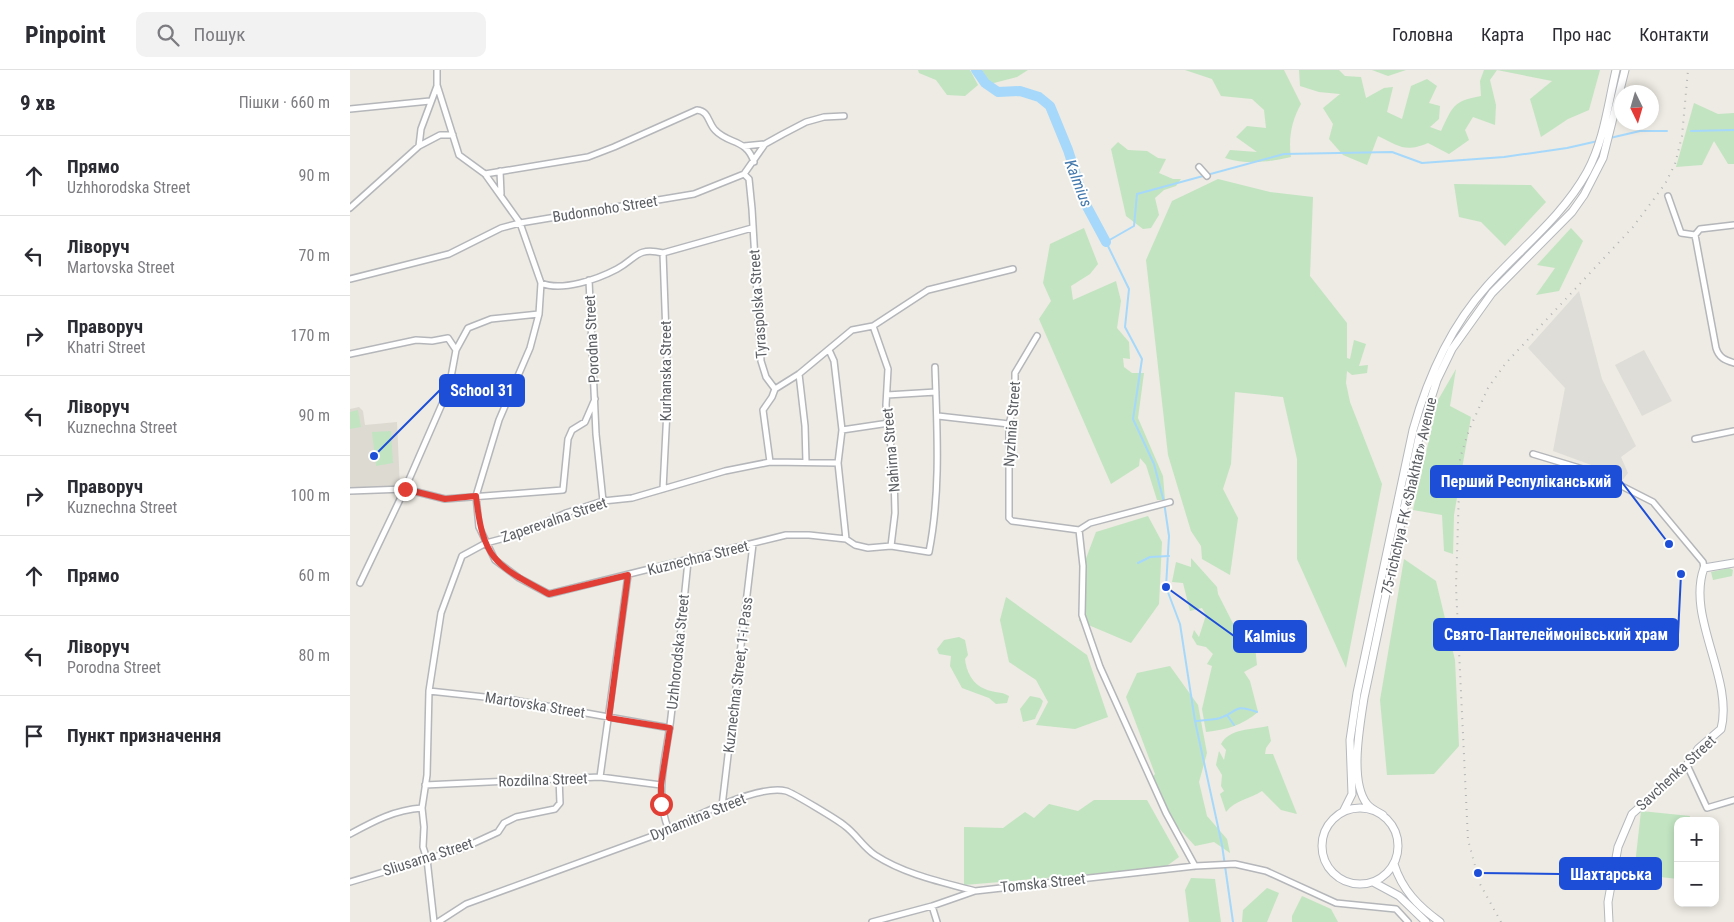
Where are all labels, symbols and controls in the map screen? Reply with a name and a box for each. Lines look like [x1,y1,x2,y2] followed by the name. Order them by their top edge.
[136,12,486,57] search box
[25,21,106,49] text: Pinpoint
[154,21,182,49] icon: search
[194,23,245,46] text: Пошук
[1392,24,1453,45] text: Головна
[1481,24,1524,45] text: Карта
[1552,24,1611,45] text: Про нас
[1639,24,1709,45] text: Контакти
[1614,85,1659,130] north arrow
[20,91,55,115] text: 9 хв
[239,93,330,112] text: Пішки · 660 m
[67,155,120,178] text: Прямо
[1061,157,1096,210] water label: Kalmius
[20,162,48,190] icon: ahead
[298,166,330,185] text: 90 m
[67,178,191,197] text: Uzhhorodska Street
[551,192,659,226] street label: Budonnoho Street
[67,235,129,258] text: Ліворуч
[20,242,48,270] icon: left
[298,246,330,265] text: 70 m
[745,249,771,359] street label: Tyraspolska Street
[67,258,175,277] text: Martovska Street
[581,294,603,384] street label: Porodna Street
[67,315,143,338] text: Праворуч
[657,321,675,421] street label: Kurhanska Street
[20,322,48,350] icon: right
[291,326,330,345] text: 170 m
[67,338,146,357] text: Khatri Street
[440,375,524,406] callout: School 31
[450,381,514,400] text: School 31
[1000,381,1024,467] street label: Nyzhnia Street
[67,395,129,418] text: Ліворуч
[1378,396,1440,596] street label: 75-richchya FK «Shakhtar» Avenue
[20,402,48,430] icon: left
[298,406,330,425] text: 90 m
[878,407,904,493] street label: Nahirna Street
[67,418,177,437] text: Kuznechna Street
[1431,466,1621,497] callout: Перший Респуліканський
[1441,472,1611,491] text: Перший Респуліканський
[67,475,143,498] text: Праворуч
[394,478,417,501] route end
[20,482,48,510] icon: right
[291,486,330,505] text: 100 m
[499,493,609,547] street label: Zaperevalna Street
[67,498,177,517] text: Kuznechna Street
[646,537,750,579] street label: Kuznechna Street
[20,562,48,590] icon: ahead
[67,564,120,587] text: Прямо
[298,566,330,585] text: 60 m
[663,593,693,711] street label: Uzhhorodska Street
[720,596,757,754] street label: Kuznechna Street, 1-i Pass
[1434,619,1678,650] callout: Свято-Пантелеймонівський храм
[1234,621,1306,652] callout: Kalmius
[1444,625,1668,644] text: Свято-Пантелеймонівський храм
[1244,627,1296,646] text: Kalmius
[67,635,129,658] text: Ліворуч
[20,642,48,670] icon: left
[298,646,330,665] text: 80 m
[67,658,161,677] text: Porodna Street
[484,688,586,722] street label: Martovska Street
[20,722,48,750] icon: arrive
[67,724,221,747] text: Пункт призначення
[1632,732,1720,814] street label: Savchenka Street
[498,769,588,791] street label: Rozdilna Street
[648,790,748,844] street label: Dynamitna Street
[650,793,673,816] route start
[1674,817,1719,907] map controls
[1674,817,1719,862] button: +
[381,834,475,880] street label: Sliusarna Street
[1560,858,1661,889] callout: Шахтарська
[1674,862,1719,907] button: −
[1570,865,1652,884] text: Шахтарська
[1000,870,1086,896] street label: Tomska Street

